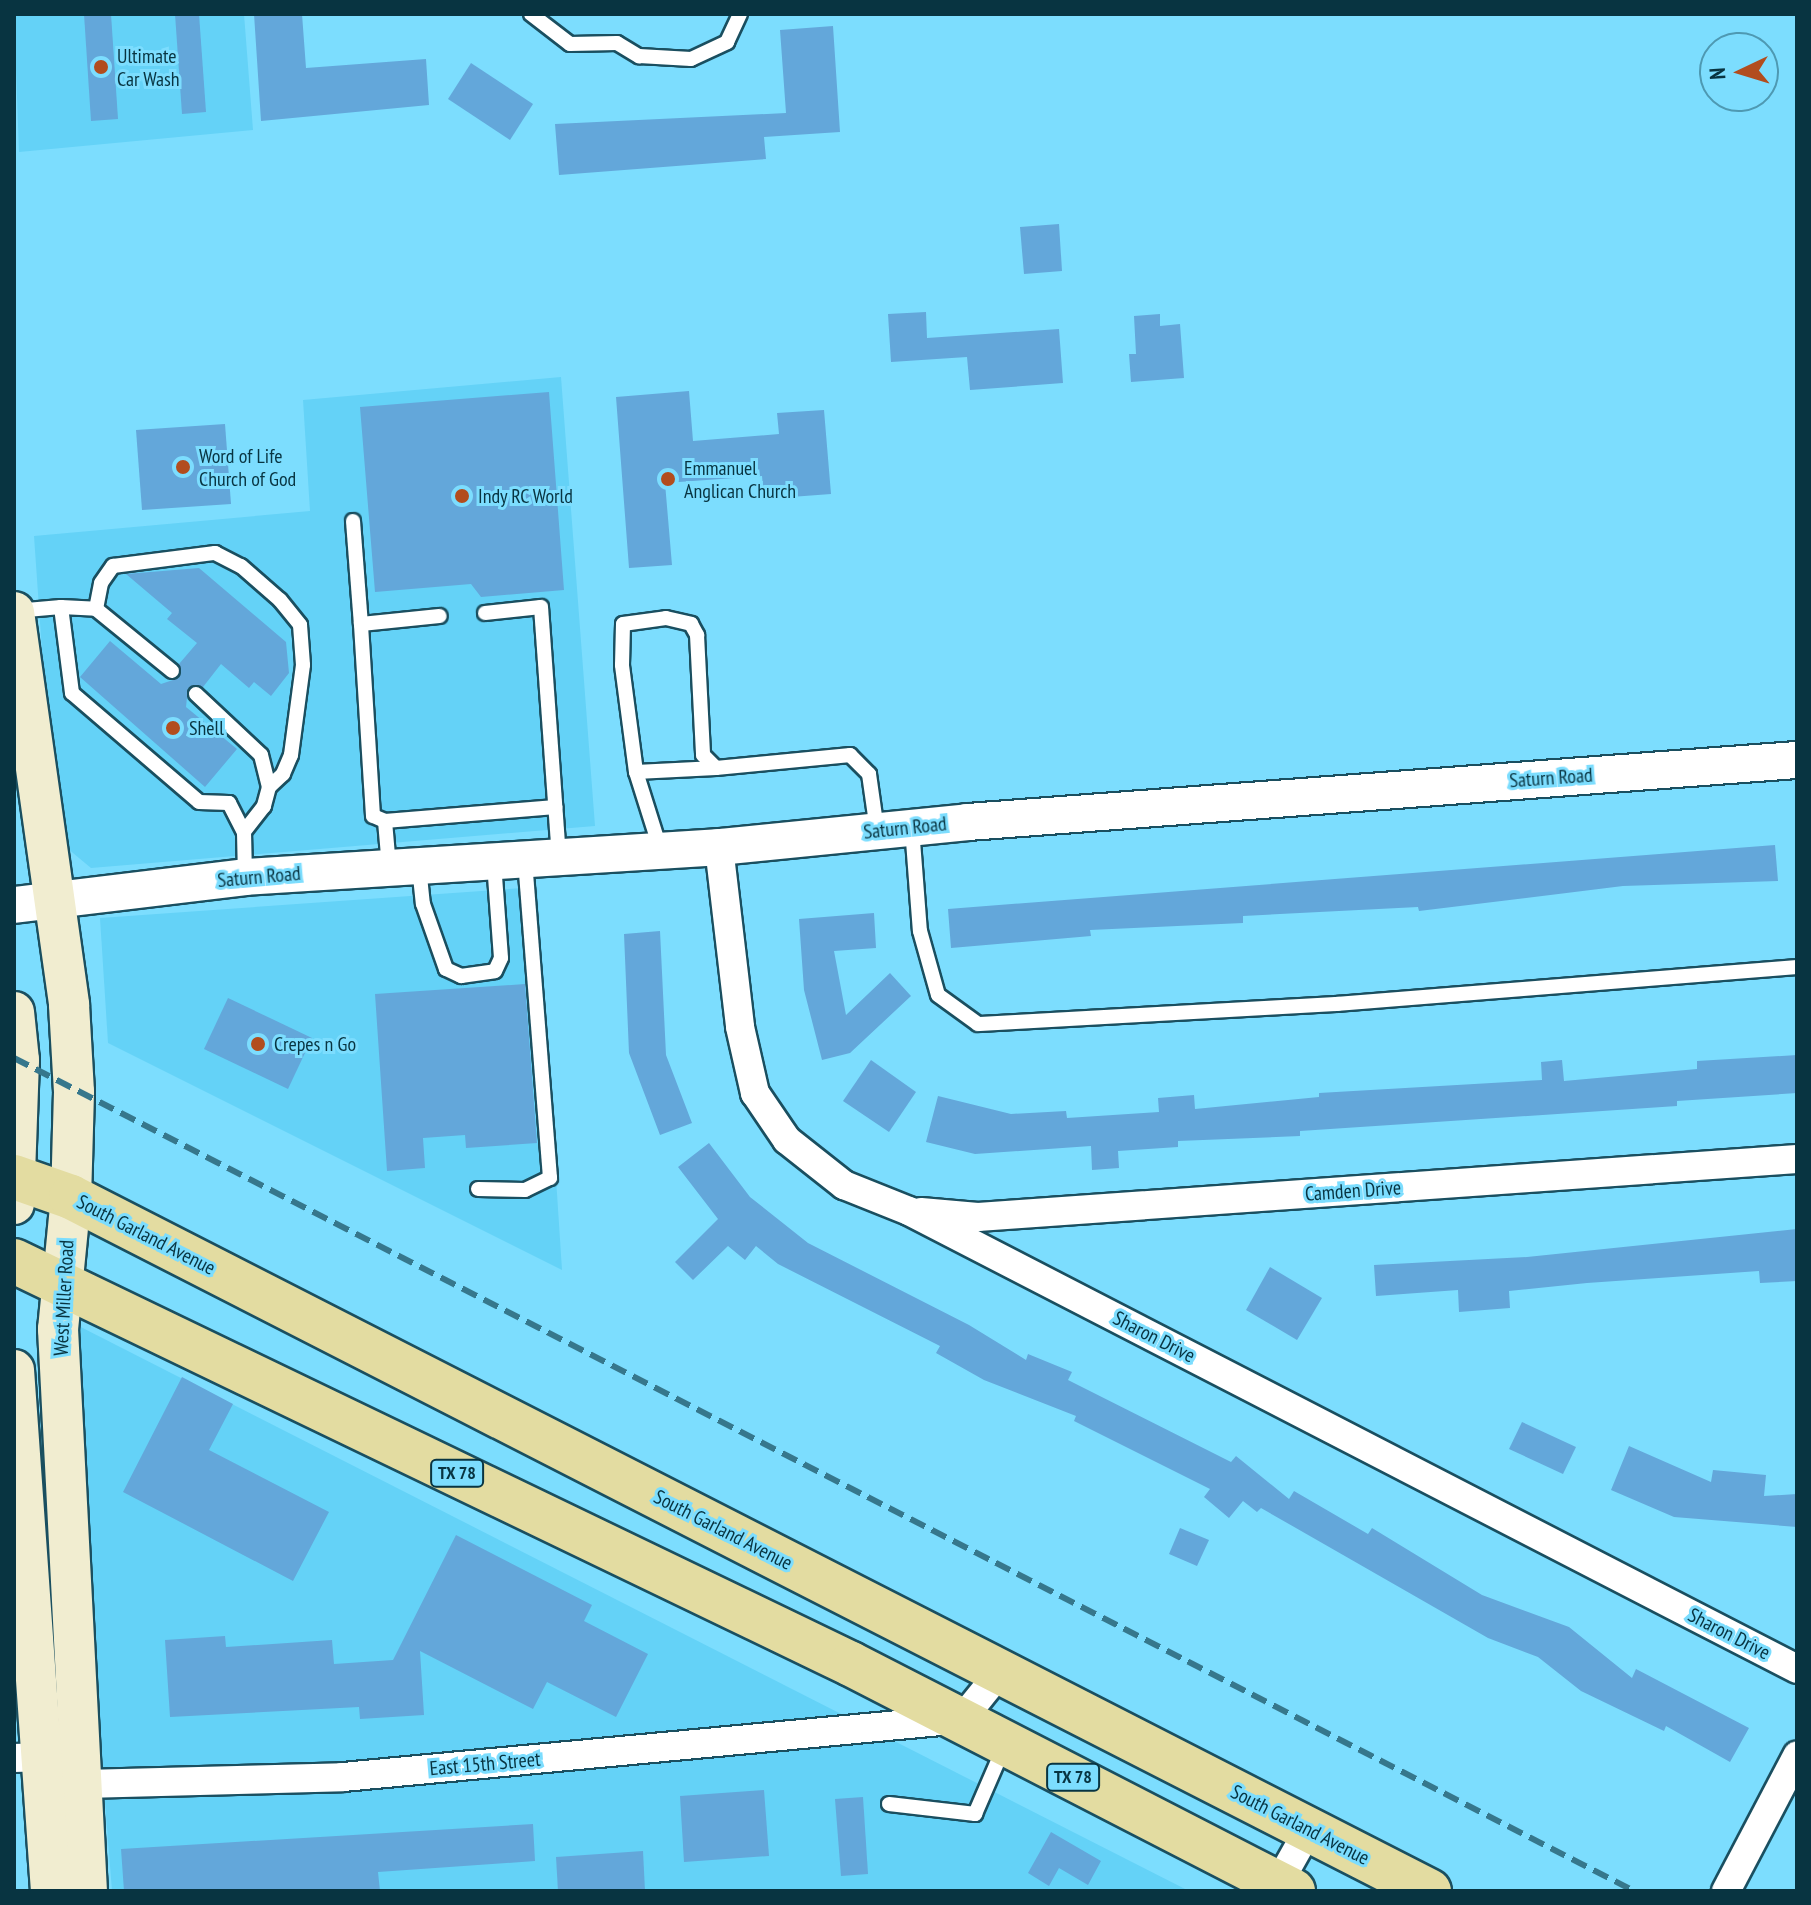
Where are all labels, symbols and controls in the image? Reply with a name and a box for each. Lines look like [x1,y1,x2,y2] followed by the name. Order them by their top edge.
[1699,32,1779,112] north arrow
[117,44,180,91] place label: Ultimate Car Wash
[92,58,110,76] marker: Ultimate Car Wash
[1703,67,1731,80] text: N
[199,444,296,491] place label: Word of Life Church of God
[684,456,796,503] place label: Emmanuel Anglican Church
[174,458,192,476] marker: Word of Life Church of God
[659,470,677,488] marker: Emmanuel Anglican Church
[478,484,574,508] place label: Indy RC World
[453,487,471,505] marker: Indy RC World
[189,716,224,740] place label: Shell
[164,719,182,737] marker: Shell
[1509,763,1593,793] street label: Saturn Road
[862,812,948,844] street label: Saturn Road
[216,861,302,893] street label: Saturn Road
[274,1032,356,1056] place label: Crepes n Go
[249,1035,267,1053] marker: Crepes n Go
[1304,1176,1402,1206] street label: Camden Drive
[73,1190,219,1280] street label: South Garland Avenue
[49,1239,79,1357] street label: West Miller Road
[1109,1306,1199,1368] street label: Sharon Drive
[429,1459,485,1487] road number: TX 78
[650,1485,796,1575] street label: South Garland Avenue
[1684,1603,1774,1665] street label: Sharon Drive
[429,1747,541,1781] street label: East 15th Street
[1045,1763,1101,1791] road number: TX 78
[1227,1780,1373,1870] street label: South Garland Avenue

